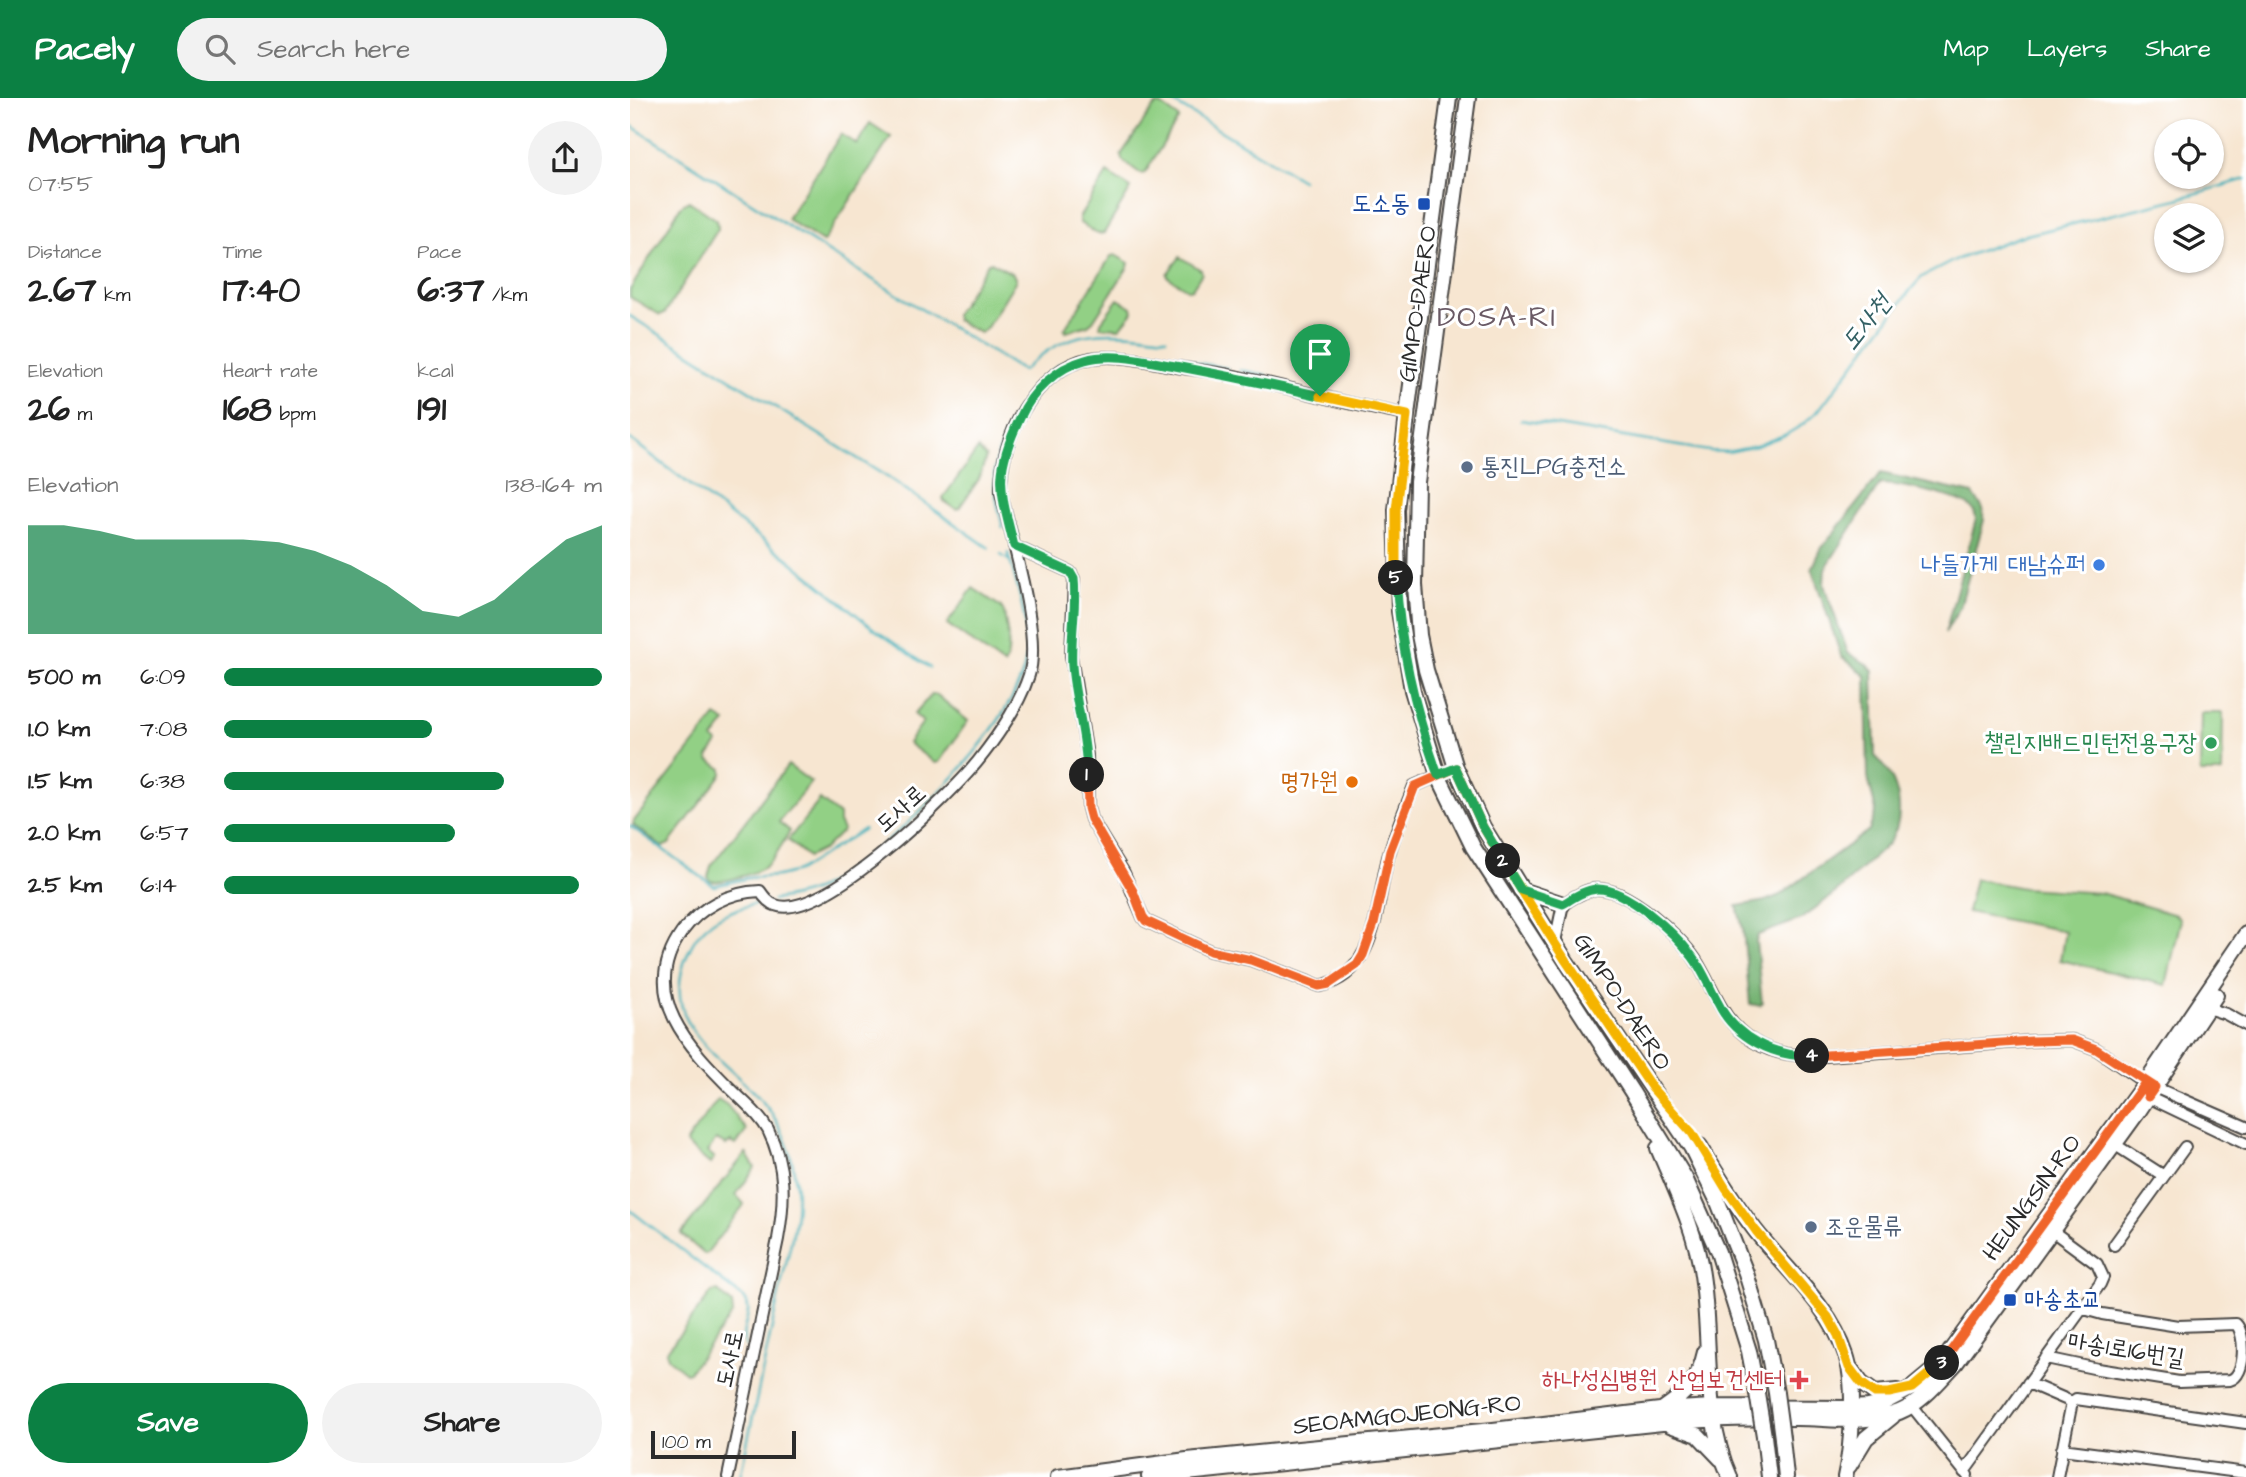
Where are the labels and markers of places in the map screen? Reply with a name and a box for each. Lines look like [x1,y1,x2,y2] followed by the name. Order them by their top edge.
[1352,187,1410,221] place label: 도소동
[1416,196,1432,212] marker: 도소동
[1290,324,1350,396] pin
[1481,450,1626,484] place label: 통진LPG충전소
[1459,459,1475,475] marker: 통진LPG충전소
[1921,548,2085,582] place label: 나들가게 대남슈퍼
[2091,557,2107,573] marker: 나들가게 대남슈퍼
[1378,560,1414,596] pin: 5
[1985,726,2197,760] place label: 챌린지배드민턴전용구장
[2203,735,2219,751] marker: 챌린지배드민턴전용구장
[1070,758,1105,792] pin: 1
[1280,765,1338,799] place label: 명가원
[1344,774,1360,790] marker: 명가원
[1486,844,1520,878] pin: 2
[1794,1038,1830,1074] pin: 4
[1825,1210,1902,1244] place label: 조운물류
[1803,1219,1819,1235] marker: 조운물류
[2024,1283,2101,1317] place label: 마송초교
[2002,1292,2018,1308] marker: 마송초교
[1924,1346,1960,1380] pin: 3
[1542,1363,1783,1397] place label: 하나성심병원 산업보건센터
[1789,1370,1809,1390] marker: 하나성심병원 산업보건센터

